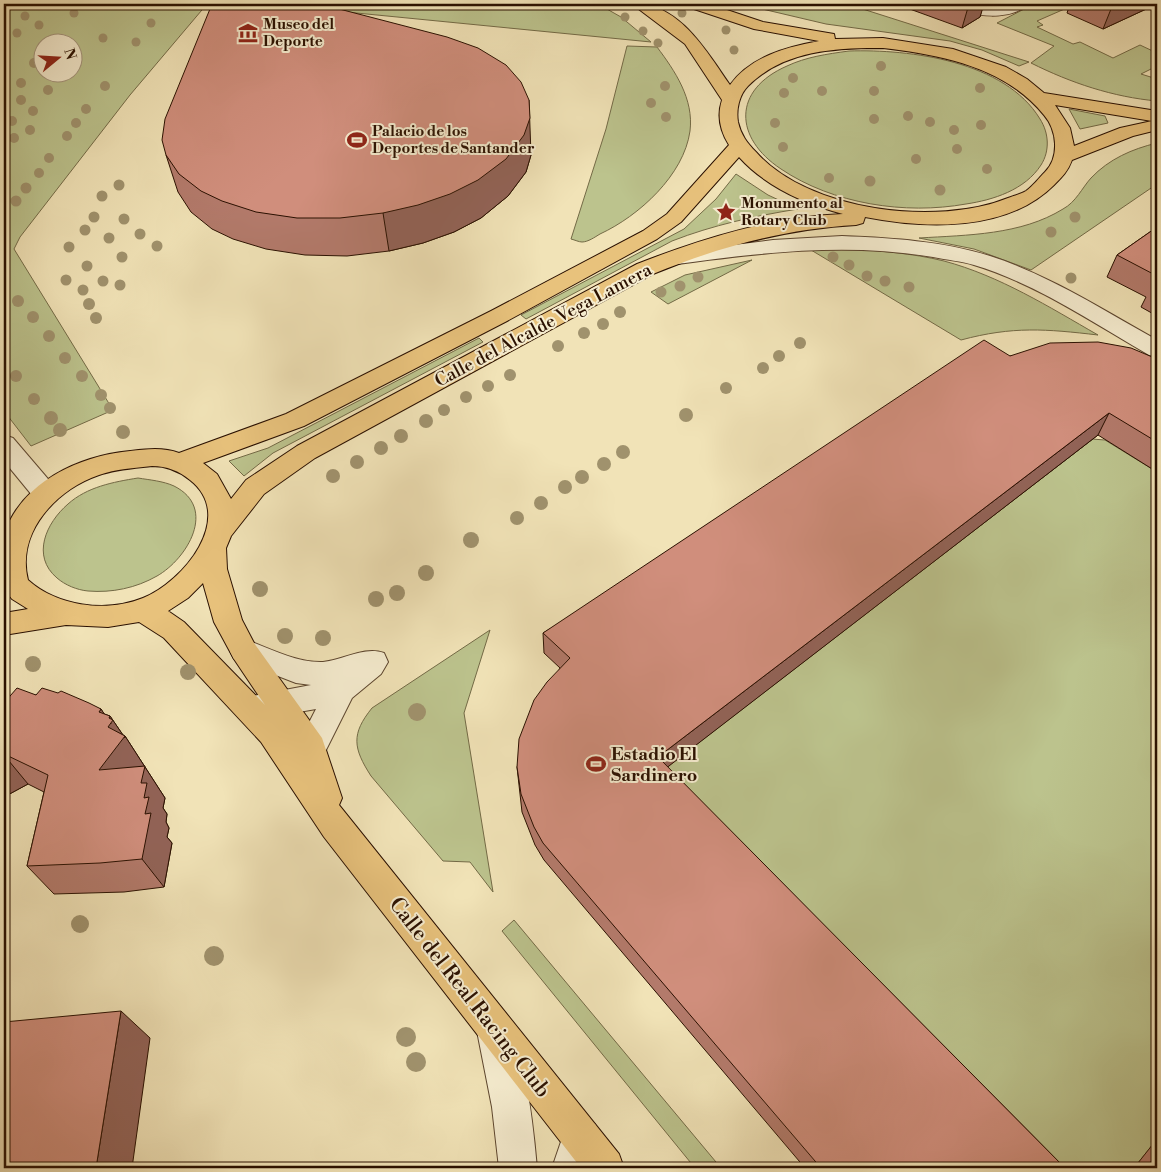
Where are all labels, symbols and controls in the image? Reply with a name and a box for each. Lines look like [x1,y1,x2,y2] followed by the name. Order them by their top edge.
[263,15,334,51] place label: Museo del Deporte
[237,22,259,44] museum icon: Museo del Deporte
[32,32,82,82] north arrow
[59,46,80,62] text: N
[372,122,535,158] place label: Palacio de los Deportes de Santander
[346,129,368,151] sports icon: Palacio de los Deportes de Santander
[741,194,843,230] place label: Monumento al Rotary Club
[715,201,737,223] place icon: Monumento al Rotary Club
[431,258,657,393] street label: Calle del Alcalde Vega Lamera
[611,743,697,787] place label: Estadio El Sardinero
[585,753,607,775] sports icon: Estadio El Sardinero
[383,892,556,1103] street label: Calle del Real Racing Club

